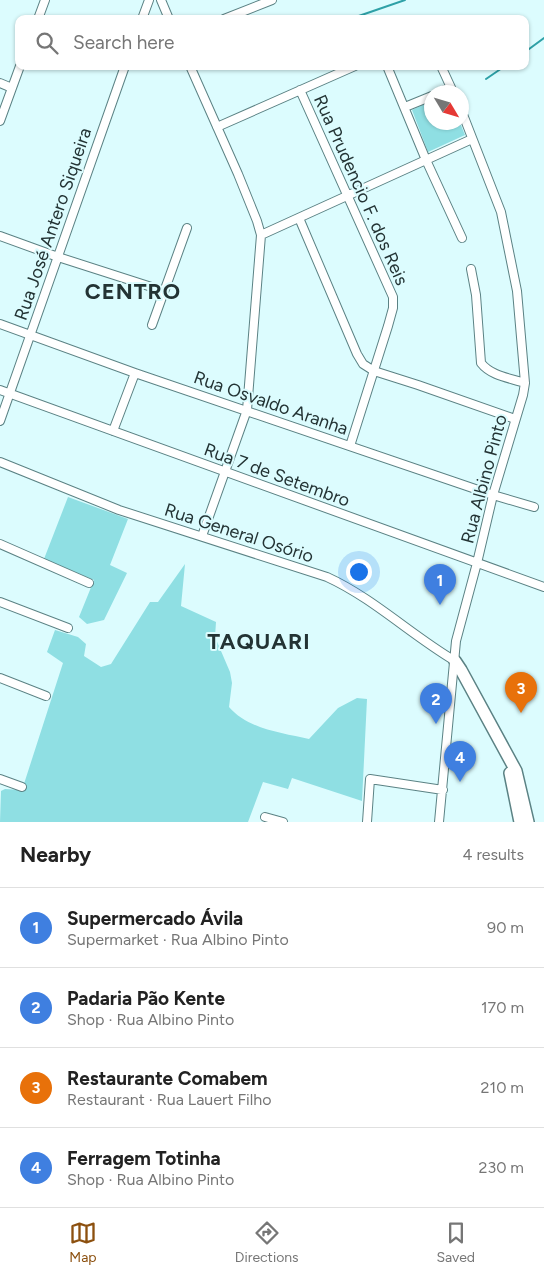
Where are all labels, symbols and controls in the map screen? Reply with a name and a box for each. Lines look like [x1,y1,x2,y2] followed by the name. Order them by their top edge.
[15,15,529,70] search box
[33,29,61,57] icon: search
[73,31,175,54] text: Search here
[424,85,469,130] north arrow
[309,91,413,289] street label: Rua Prudencio F. dos Reis
[10,125,96,323] street label: Rua José Antero Siqueira
[85,278,181,305] district label: CENTRO
[191,366,351,440] street label: Rua Osvaldo Aranha
[456,412,512,546] street label: Rua Albino Pinto
[201,438,353,512] street label: Rua 7 de Setembro
[162,499,316,567] street label: Rua General Osório
[346,559,372,585] your location
[424,564,456,605] pin: 1
[207,628,311,655] district label: TAQUARI
[505,672,537,713] pin: 3
[420,683,452,724] pin: 2
[444,741,476,782] pin: 4
[20,842,91,867] text: Nearby
[463,845,524,864] text: 4 results
[67,907,243,930] text: Supermercado Ávila
[33,918,39,937] text: 1
[487,918,524,937] text: 90 m
[67,930,289,949] text: Supermarket · Rua Albino Pinto
[67,987,225,1010] text: Padaria Pão Kente
[31,998,41,1017] text: 2
[481,998,524,1017] text: 170 m
[67,1010,234,1029] text: Shop · Rua Albino Pinto
[67,1067,268,1090] text: Restaurante Comabem
[32,1078,40,1097] text: 3
[481,1078,524,1097] text: 210 m
[67,1090,272,1109] text: Restaurant · Rua Lauert Filho
[67,1147,221,1170] text: Ferragem Totinha
[31,1158,41,1177] text: 4
[479,1158,524,1177] text: 230 m
[67,1170,234,1189] text: Shop · Rua Albino Pinto
[69,1219,97,1266] tab: Map
[235,1219,299,1266] tab: Directions
[436,1219,475,1266] tab: Saved

